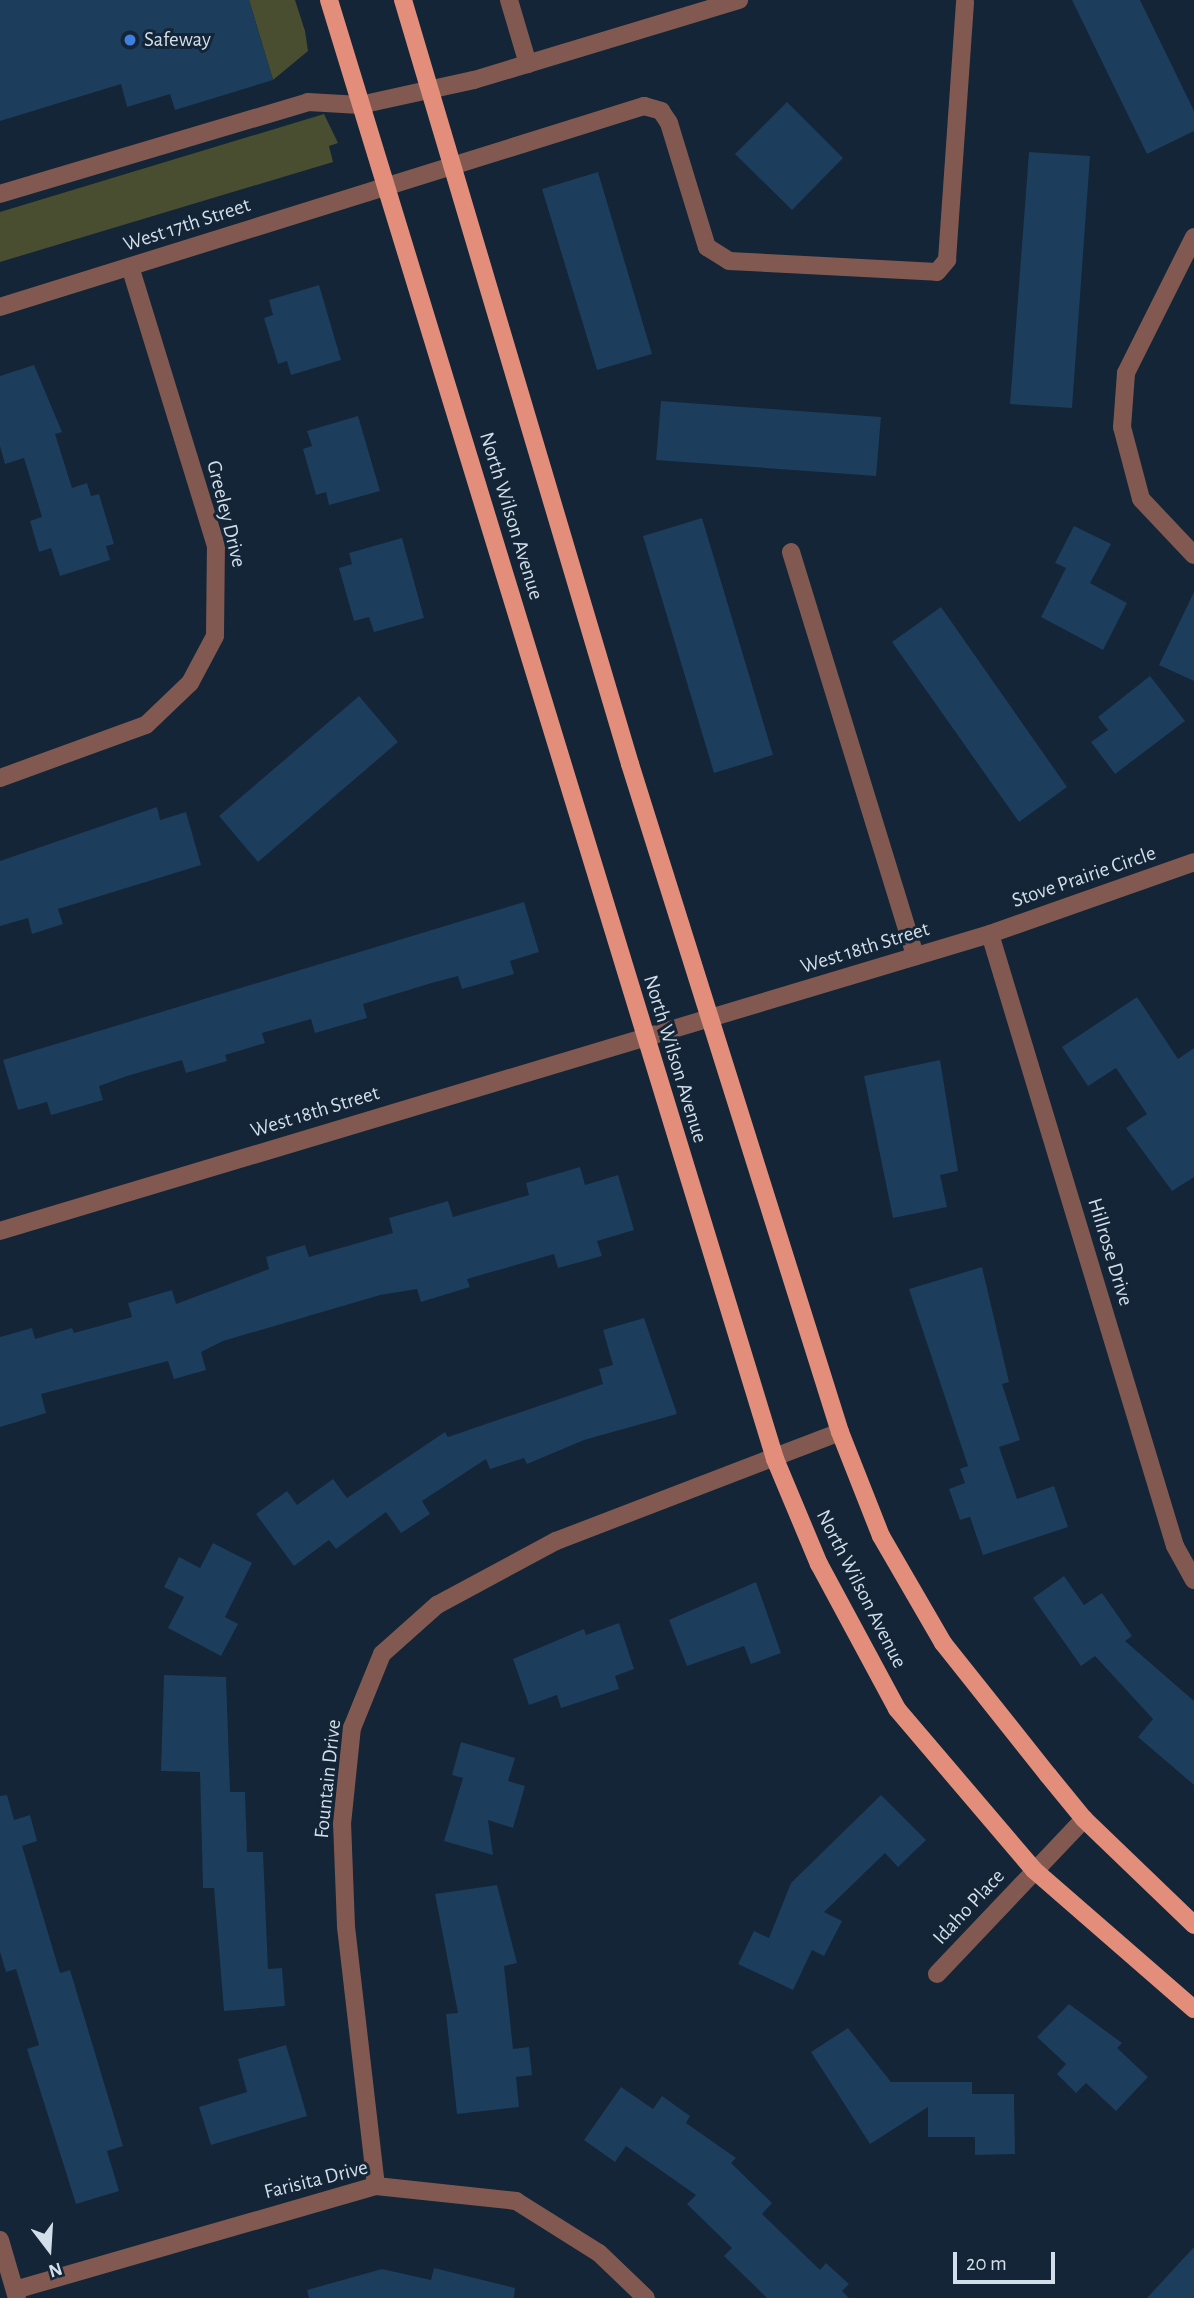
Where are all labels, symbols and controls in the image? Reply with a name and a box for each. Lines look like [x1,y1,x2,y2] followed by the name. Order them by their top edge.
[144,27,211,53] place label: Safeway
[122,32,138,48] marker: Safeway
[120,193,254,257] street label: West 17th Street
[473,429,549,603] street label: North Wilson Avenue
[201,458,251,570] street label: Greeley Drive
[1009,841,1159,913] street label: Stove Prairie Circle
[798,916,932,980] street label: West 18th Street
[637,972,713,1146] street label: North Wilson Avenue
[248,1080,382,1144] street label: West 18th Street
[1082,1195,1138,1309] street label: Hillrose Drive
[810,1506,912,1672] street label: North Wilson Avenue
[309,1718,347,1840] street label: Fountain Drive
[928,1864,1010,1950] street label: Idaho Place
[261,2155,371,2205] street label: Farisita Drive
[14,2214,84,2284] north arrow
[956,2238,1058,2282] scale bar
[966,2253,1007,2274] text: 20 m
[46,2259,64,2281] text: N

